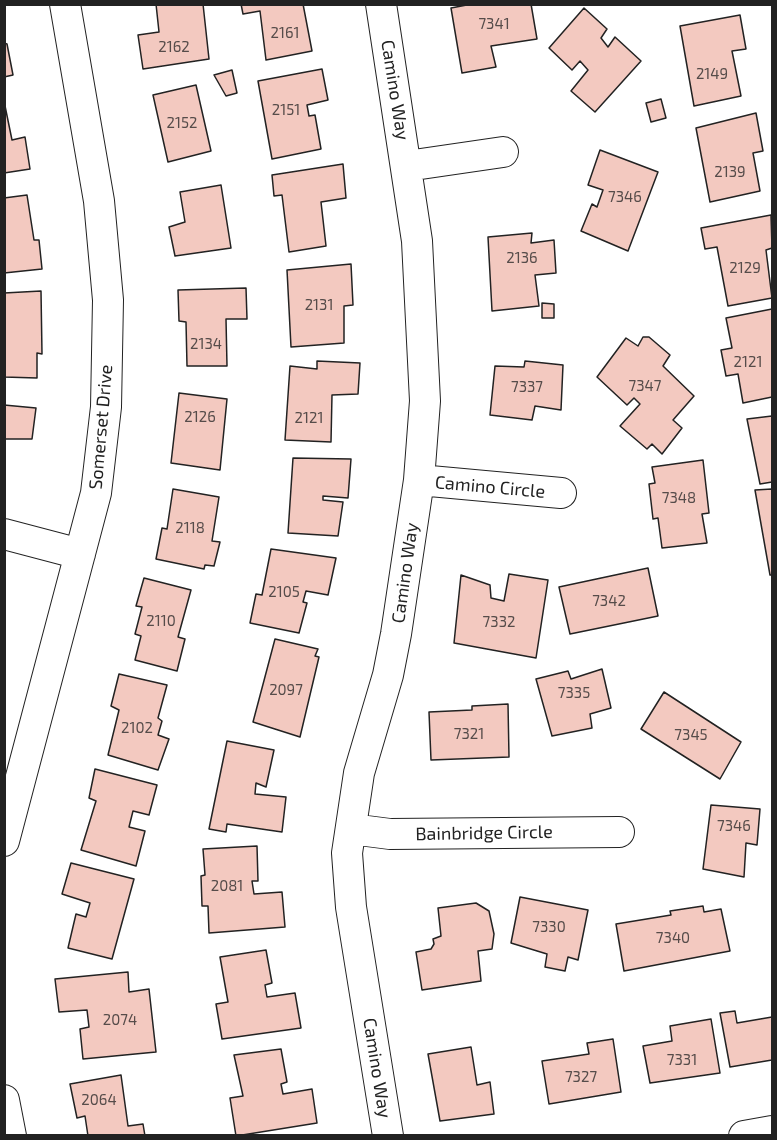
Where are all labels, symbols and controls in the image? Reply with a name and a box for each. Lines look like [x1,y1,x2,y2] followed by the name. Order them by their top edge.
[478,15,510,33] house number: 7341
[271,24,299,42] house number: 2161
[158,38,190,56] house number: 2162
[376,38,414,142] street label: Camino Way
[696,65,728,83] house number: 2149
[272,101,300,119] house number: 2151
[167,114,197,132] house number: 2152
[714,163,746,181] house number: 2139
[608,188,642,206] house number: 7346
[506,249,538,267] house number: 2136
[729,259,761,277] house number: 2129
[305,296,333,314] house number: 2131
[190,335,222,353] house number: 2134
[734,353,762,371] house number: 2121
[85,364,117,490] street label: Somerset Drive
[629,377,661,395] house number: 7347
[511,378,543,396] house number: 7337
[184,408,216,426] house number: 2126
[295,409,323,427] house number: 2121
[434,471,546,503] street label: Camino Circle
[662,489,696,507] house number: 7348
[175,519,205,537] house number: 2118
[387,521,423,625] street label: Camino Way
[268,583,300,601] house number: 2105
[592,592,626,610] house number: 7342
[146,612,176,630] house number: 2110
[483,613,515,631] house number: 7332
[269,681,303,699] house number: 2097
[558,684,590,702] house number: 7335
[121,719,153,737] house number: 2102
[454,725,484,743] house number: 7321
[674,726,708,744] house number: 7345
[717,817,751,835] house number: 7346
[415,821,553,845] street label: Bainbridge Circle
[211,877,243,895] house number: 2081
[532,918,566,936] house number: 7330
[656,929,690,947] house number: 7340
[103,1011,137,1029] house number: 2074
[358,1016,396,1120] street label: Camino Way
[667,1051,697,1069] house number: 7331
[565,1068,597,1086] house number: 7327
[81,1091,117,1109] house number: 2064

